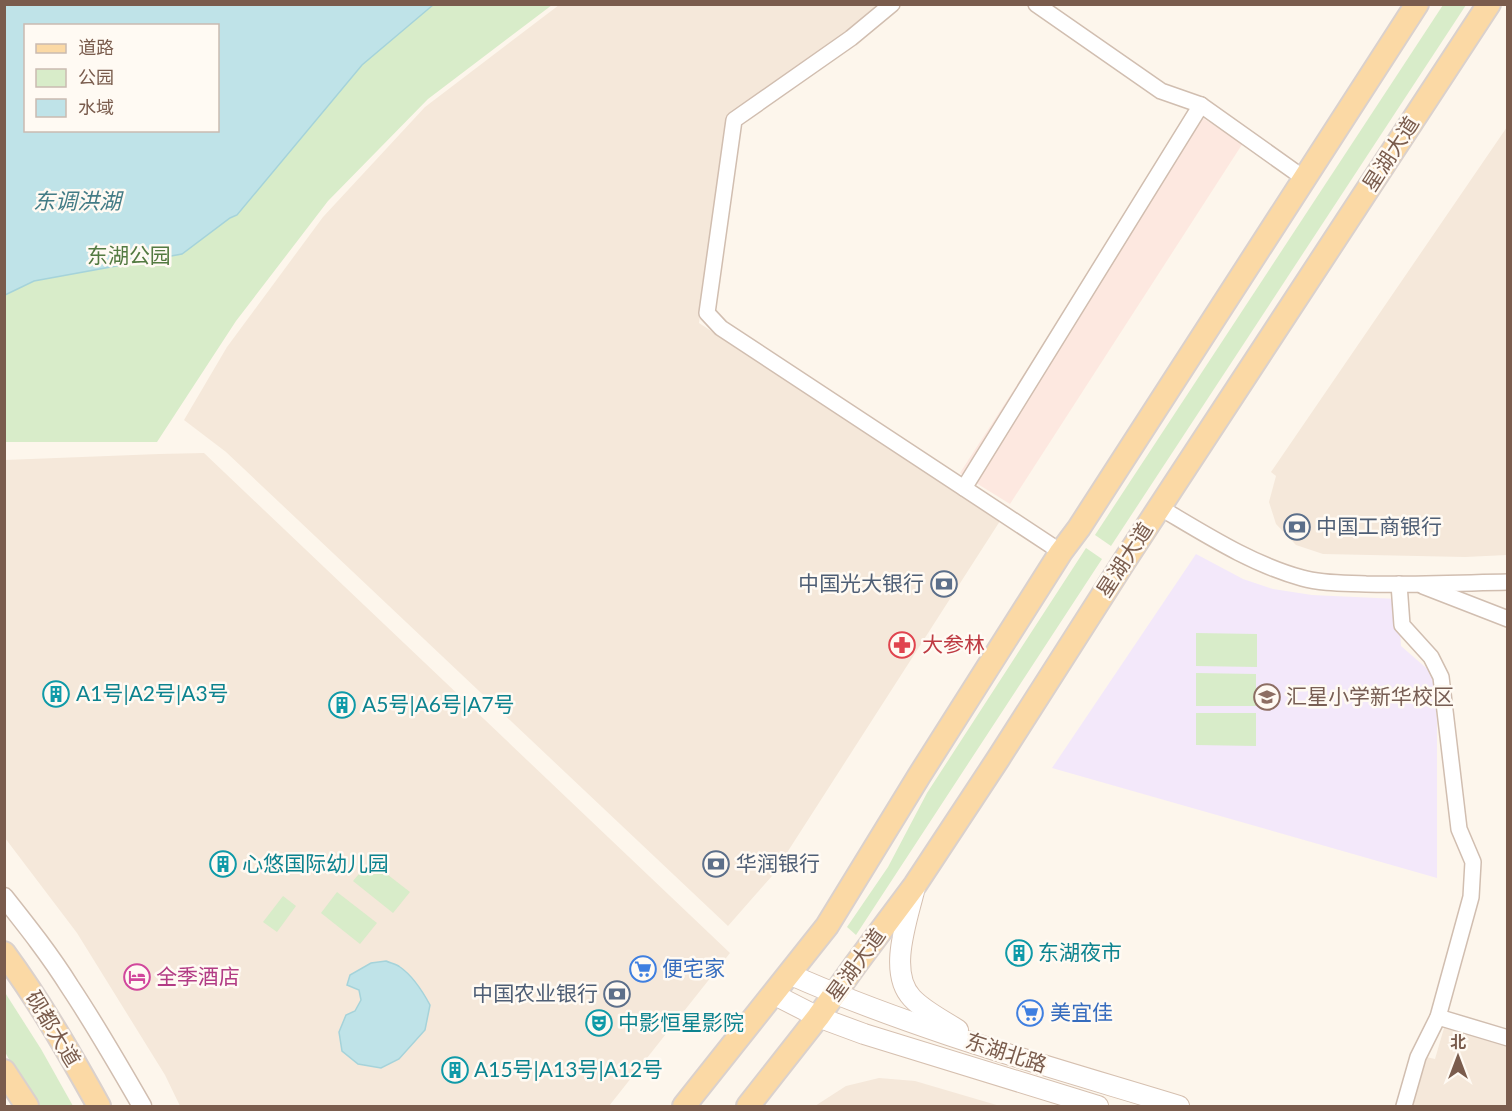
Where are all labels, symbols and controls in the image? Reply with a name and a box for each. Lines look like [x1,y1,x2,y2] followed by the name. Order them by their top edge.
[24,24,219,132] legend
[78,36,114,58] text: 道路
[78,66,114,88] text: 公园
[78,96,114,118] text: 水域
[1356,111,1423,195] street label: 星湖大道
[33,187,124,214] water label: 东调洪湖
[87,242,171,267] park label: 东湖公园
[1282,512,1312,542] bank icon: 中国工商银行
[1316,513,1442,538] place label: 中国工商银行
[1090,517,1157,601] street label: 星湖大道
[929,569,959,599] bank icon: 中国光大银行
[798,570,924,595] place label: 中国光大银行
[887,630,917,660] pharmacy icon: 大参林
[922,631,985,656] place label: 大参林
[41,679,71,709] building icon: A1号|A2号|A3号
[76,680,229,705] place label: A1号|A2号|A3号
[1252,682,1282,712] school or university icon: 汇星小学新华校区
[1286,683,1454,708] place label: 汇星小学新华校区
[327,690,357,720] building icon: A5号|A6号|A7号
[362,691,515,716] place label: A5号|A6号|A7号
[208,849,238,879] building icon: 心悠国际幼儿园
[701,849,731,879] bank icon: 华润银行
[242,850,389,875] place label: 心悠国际幼儿园
[736,850,820,875] place label: 华润银行
[820,923,890,1005] street label: 星湖大道
[1004,938,1034,968] building icon: 东湖夜市
[1038,939,1122,964] place label: 东湖夜市
[628,954,658,984] supermarket icon: 便宅家
[662,955,725,980] place label: 便宅家
[122,962,152,992] hotel icon: 全季酒店
[156,963,240,988] place label: 全季酒店
[602,979,632,1009] bank icon: 中国农业银行
[472,980,598,1005] place label: 中国农业银行
[22,986,87,1071] street label: 砚都大道
[1015,998,1045,1028] supermarket icon: 美宜佳
[1050,999,1113,1024] place label: 美宜佳
[584,1008,614,1038] theatre icon: 中影恒星影院
[618,1009,744,1034] place label: 中影恒星影院
[963,1027,1050,1076] street label: 东湖北路
[1428,1027,1488,1087] north arrow
[1450,1032,1466,1051] text: 北
[440,1055,470,1085] building icon: A15号|A13号|A12号
[474,1056,663,1081] place label: A15号|A13号|A12号

